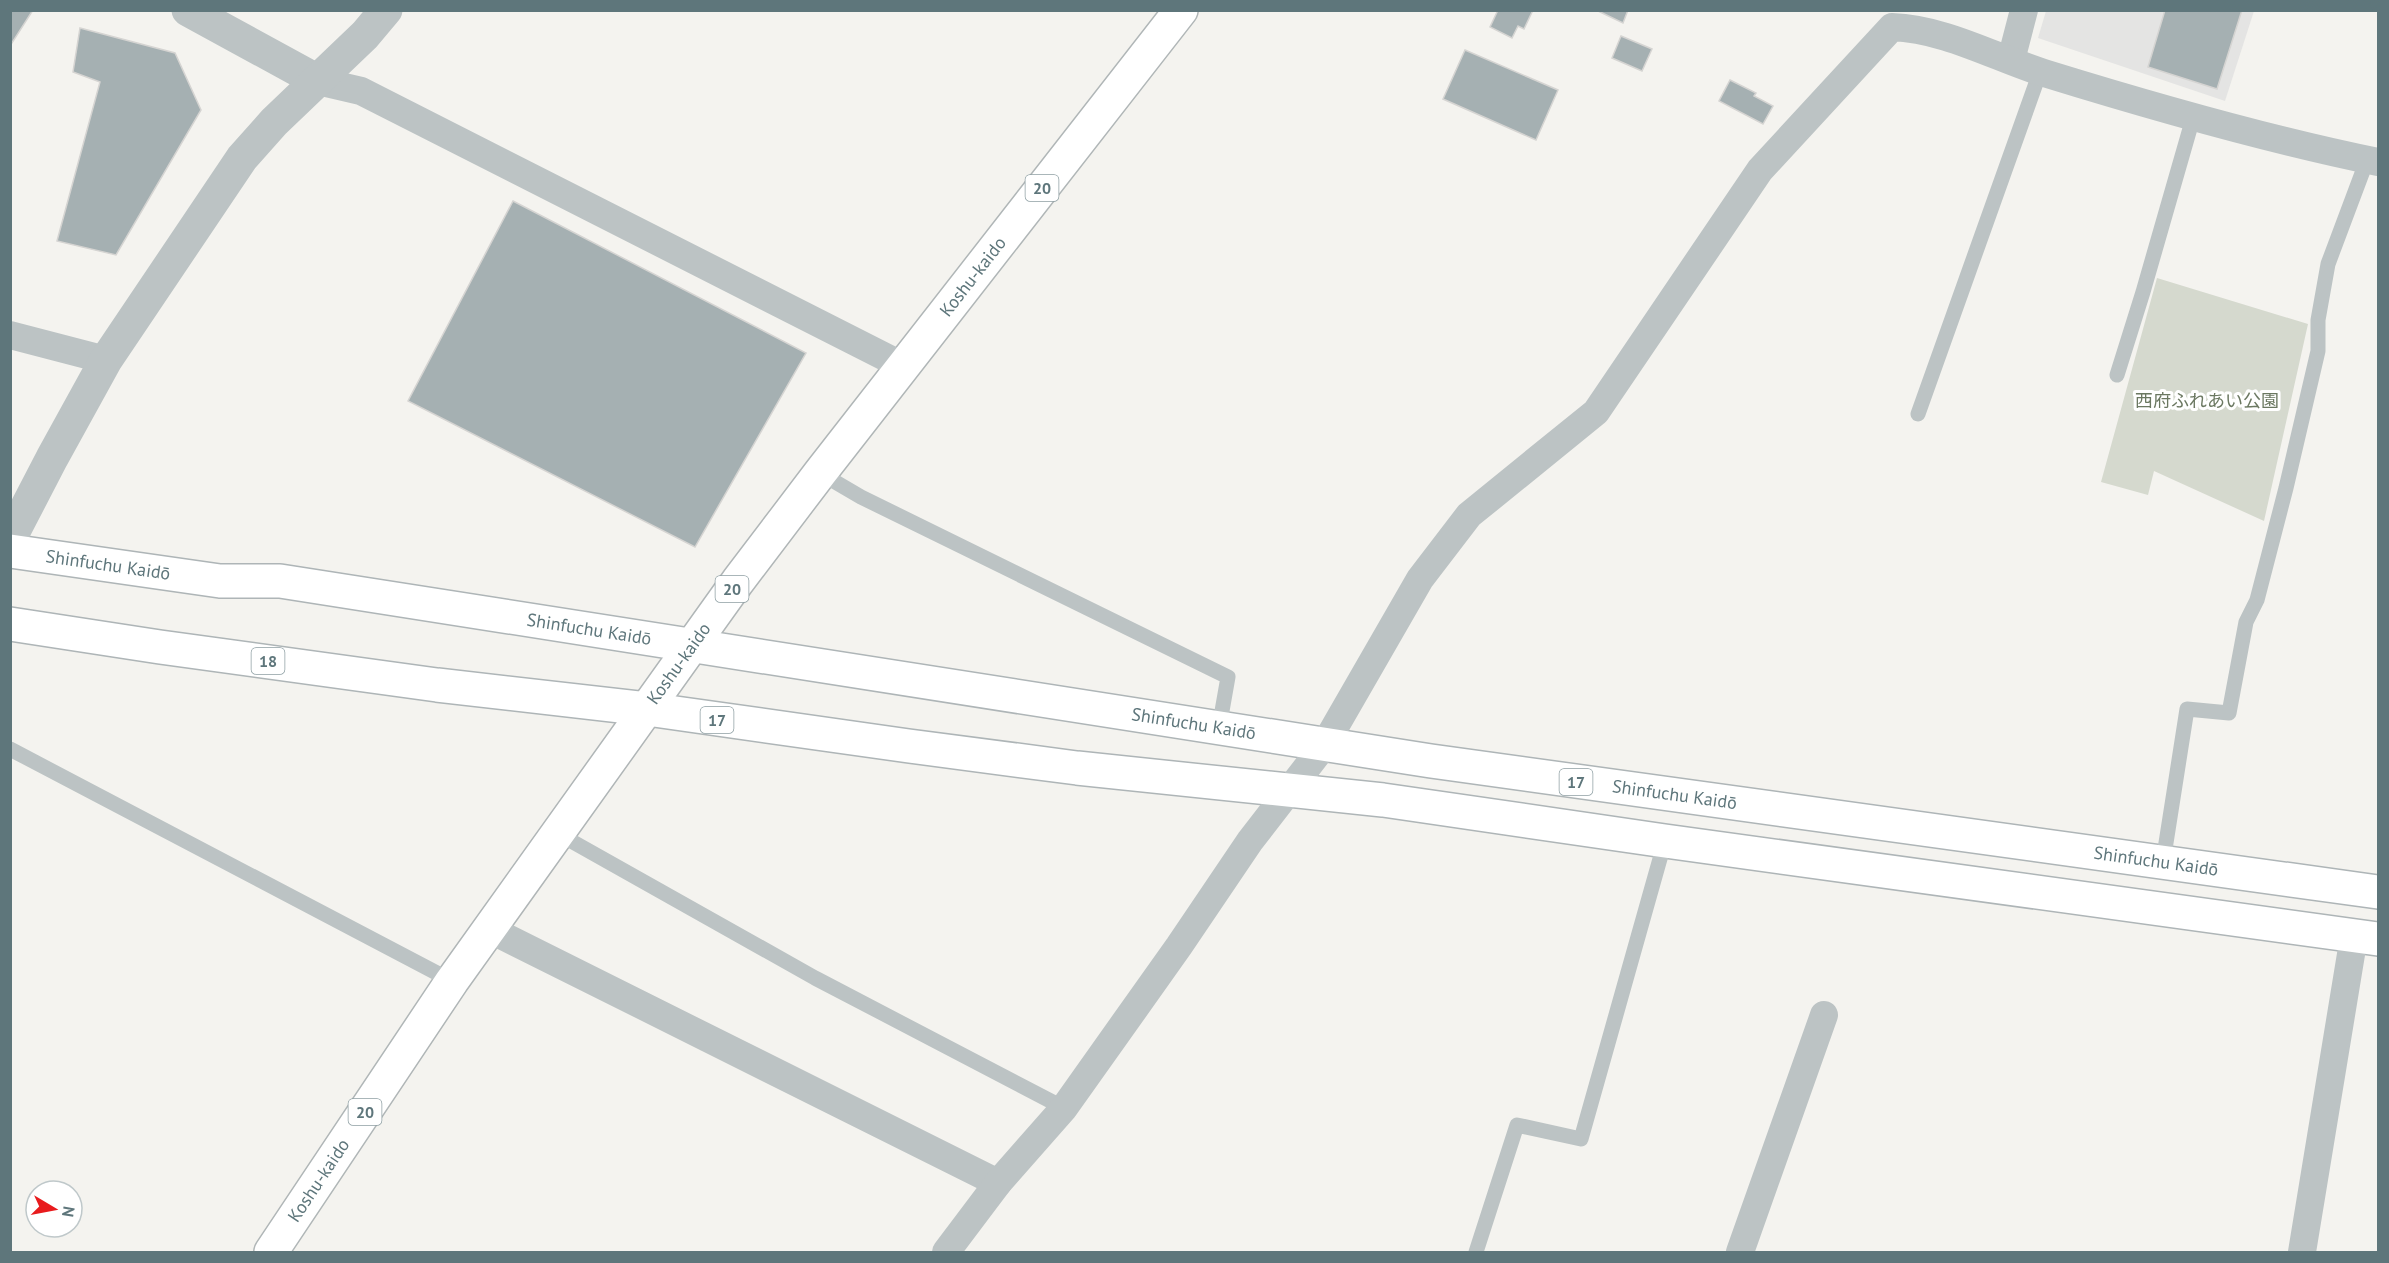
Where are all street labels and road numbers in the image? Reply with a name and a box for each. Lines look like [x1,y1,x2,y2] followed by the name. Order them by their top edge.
[1026,175,1058,201] road number: 20
[934,232,1011,321] street label: Koshu-kaido
[44,544,172,585] street label: Shinfuchu Kaidō
[716,576,748,602] road number: 20
[525,608,653,650] street label: Shinfuchu Kaidō
[641,618,716,709] street label: Koshu-kaido
[252,648,284,674] road number: 18
[1130,702,1258,744] street label: Shinfuchu Kaidō
[700,707,734,733] road number: 17
[1560,769,1592,795] road number: 17
[1611,774,1738,814] street label: Shinfuchu Kaidō
[2092,841,2220,881] street label: Shinfuchu Kaidō
[348,1099,382,1125] road number: 20
[282,1134,354,1226] street label: Koshu-kaido

